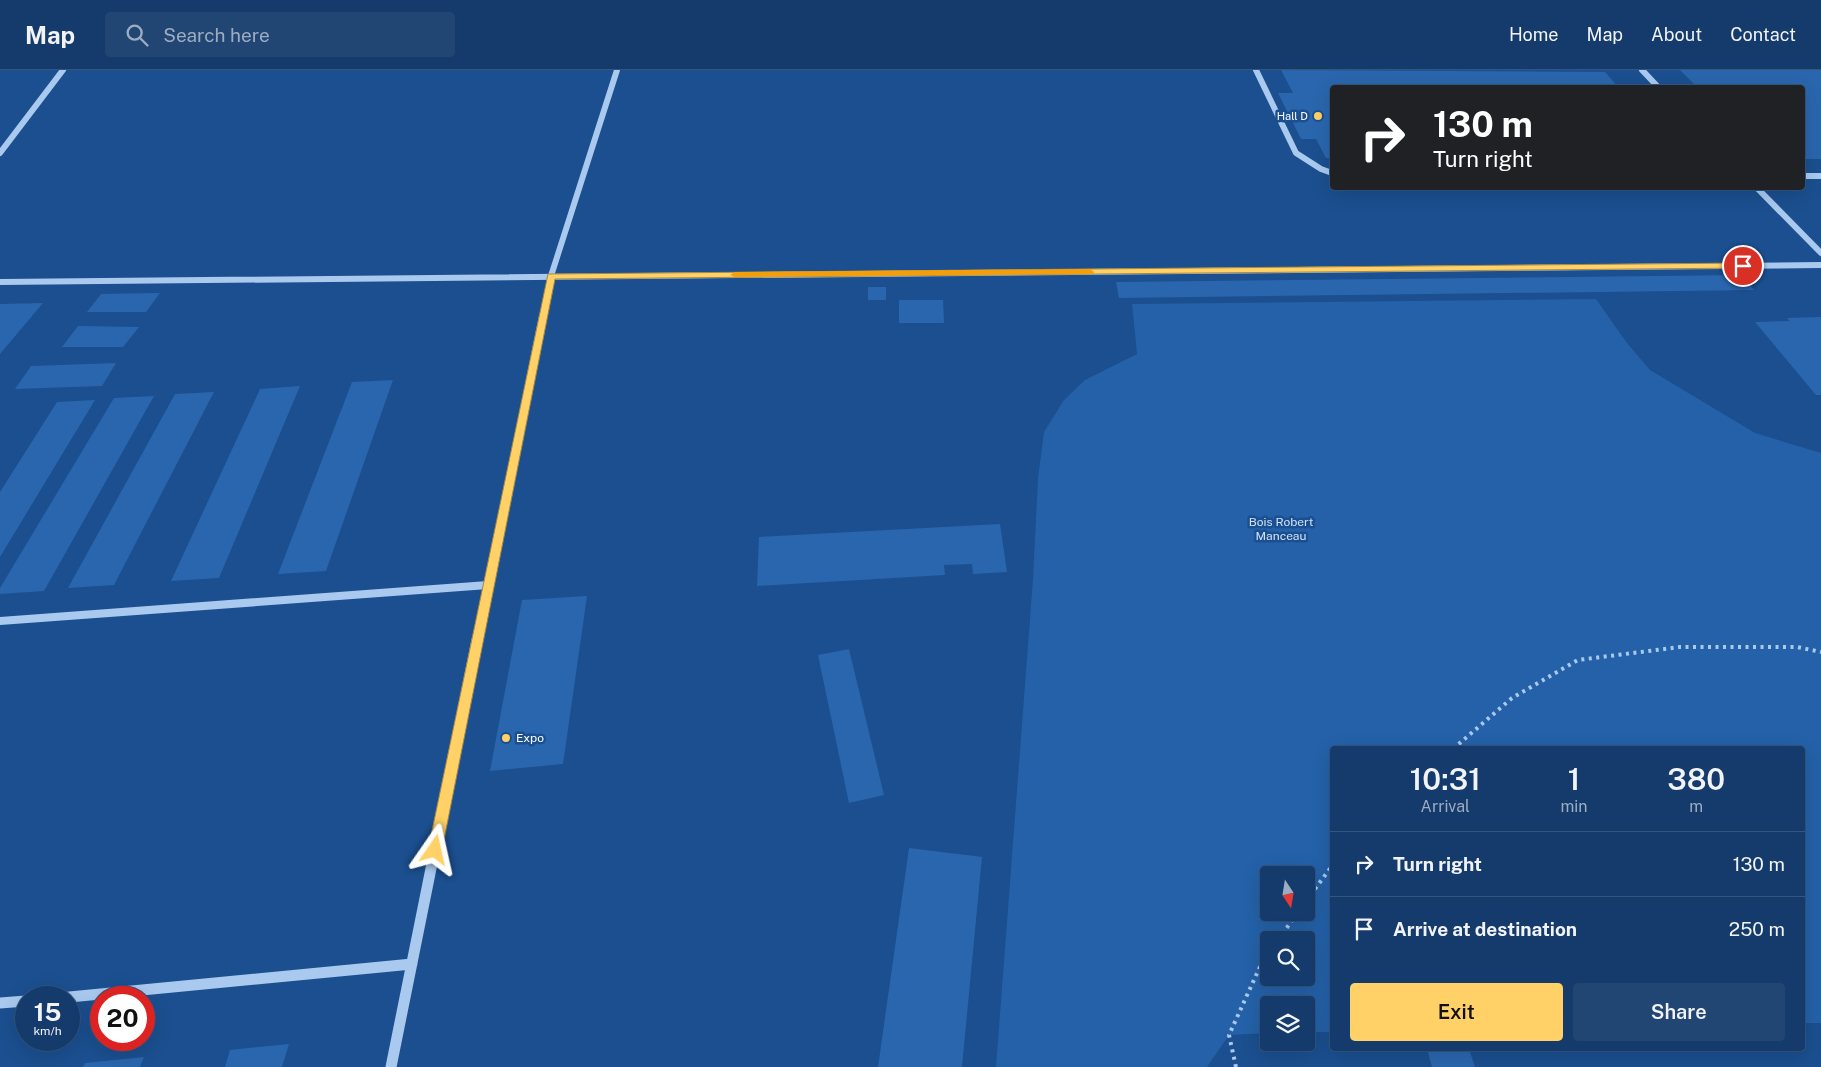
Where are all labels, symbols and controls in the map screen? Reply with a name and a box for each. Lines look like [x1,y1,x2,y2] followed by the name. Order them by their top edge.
[105,12,455,57] search box
[25,21,75,49] text: Map
[123,21,151,49] icon: search
[163,24,270,46] text: Search here
[1509,24,1559,45] text: Home
[1587,24,1623,45] text: Map
[1651,24,1702,45] text: About
[1730,24,1796,45] text: Contact
[1433,104,1533,145] text: 130 m
[1350,105,1415,170] icon: right
[1277,110,1308,122] place label: Hall D
[1312,110,1324,122] marker: Hall D
[1433,146,1533,172] text: Turn right
[1722,245,1764,287] pin
[1729,252,1757,280] icon: arrive
[1249,515,1314,543] park label: Bois Robert Manceau
[516,731,544,745] place label: Expo
[500,732,512,744] marker: Expo
[1410,761,1481,797] text: 10:31
[1568,761,1580,797] text: 1
[1667,761,1725,797] text: 380
[1421,797,1470,816] text: Arrival
[1560,797,1588,816] text: min
[1689,797,1703,816] text: m
[408,823,460,875] position arrow
[1350,850,1378,878] icon: right
[1393,853,1482,875] text: Turn right
[1733,853,1785,875] text: 130 m
[1260,866,1315,921] north arrow
[1260,866,1315,1051] map controls
[1350,915,1378,943] icon: arrive
[1393,918,1577,940] text: Arrive at destination
[1729,918,1785,940] text: 250 m
[1260,931,1315,986] button: search
[1350,983,1563,1041] button: Exit
[1573,983,1785,1041] button: Share
[90,986,155,1051] speed limit sign: 20
[1260,996,1315,1051] button: layers
[34,997,61,1027] text: 15
[33,1024,62,1038] text: km/h

